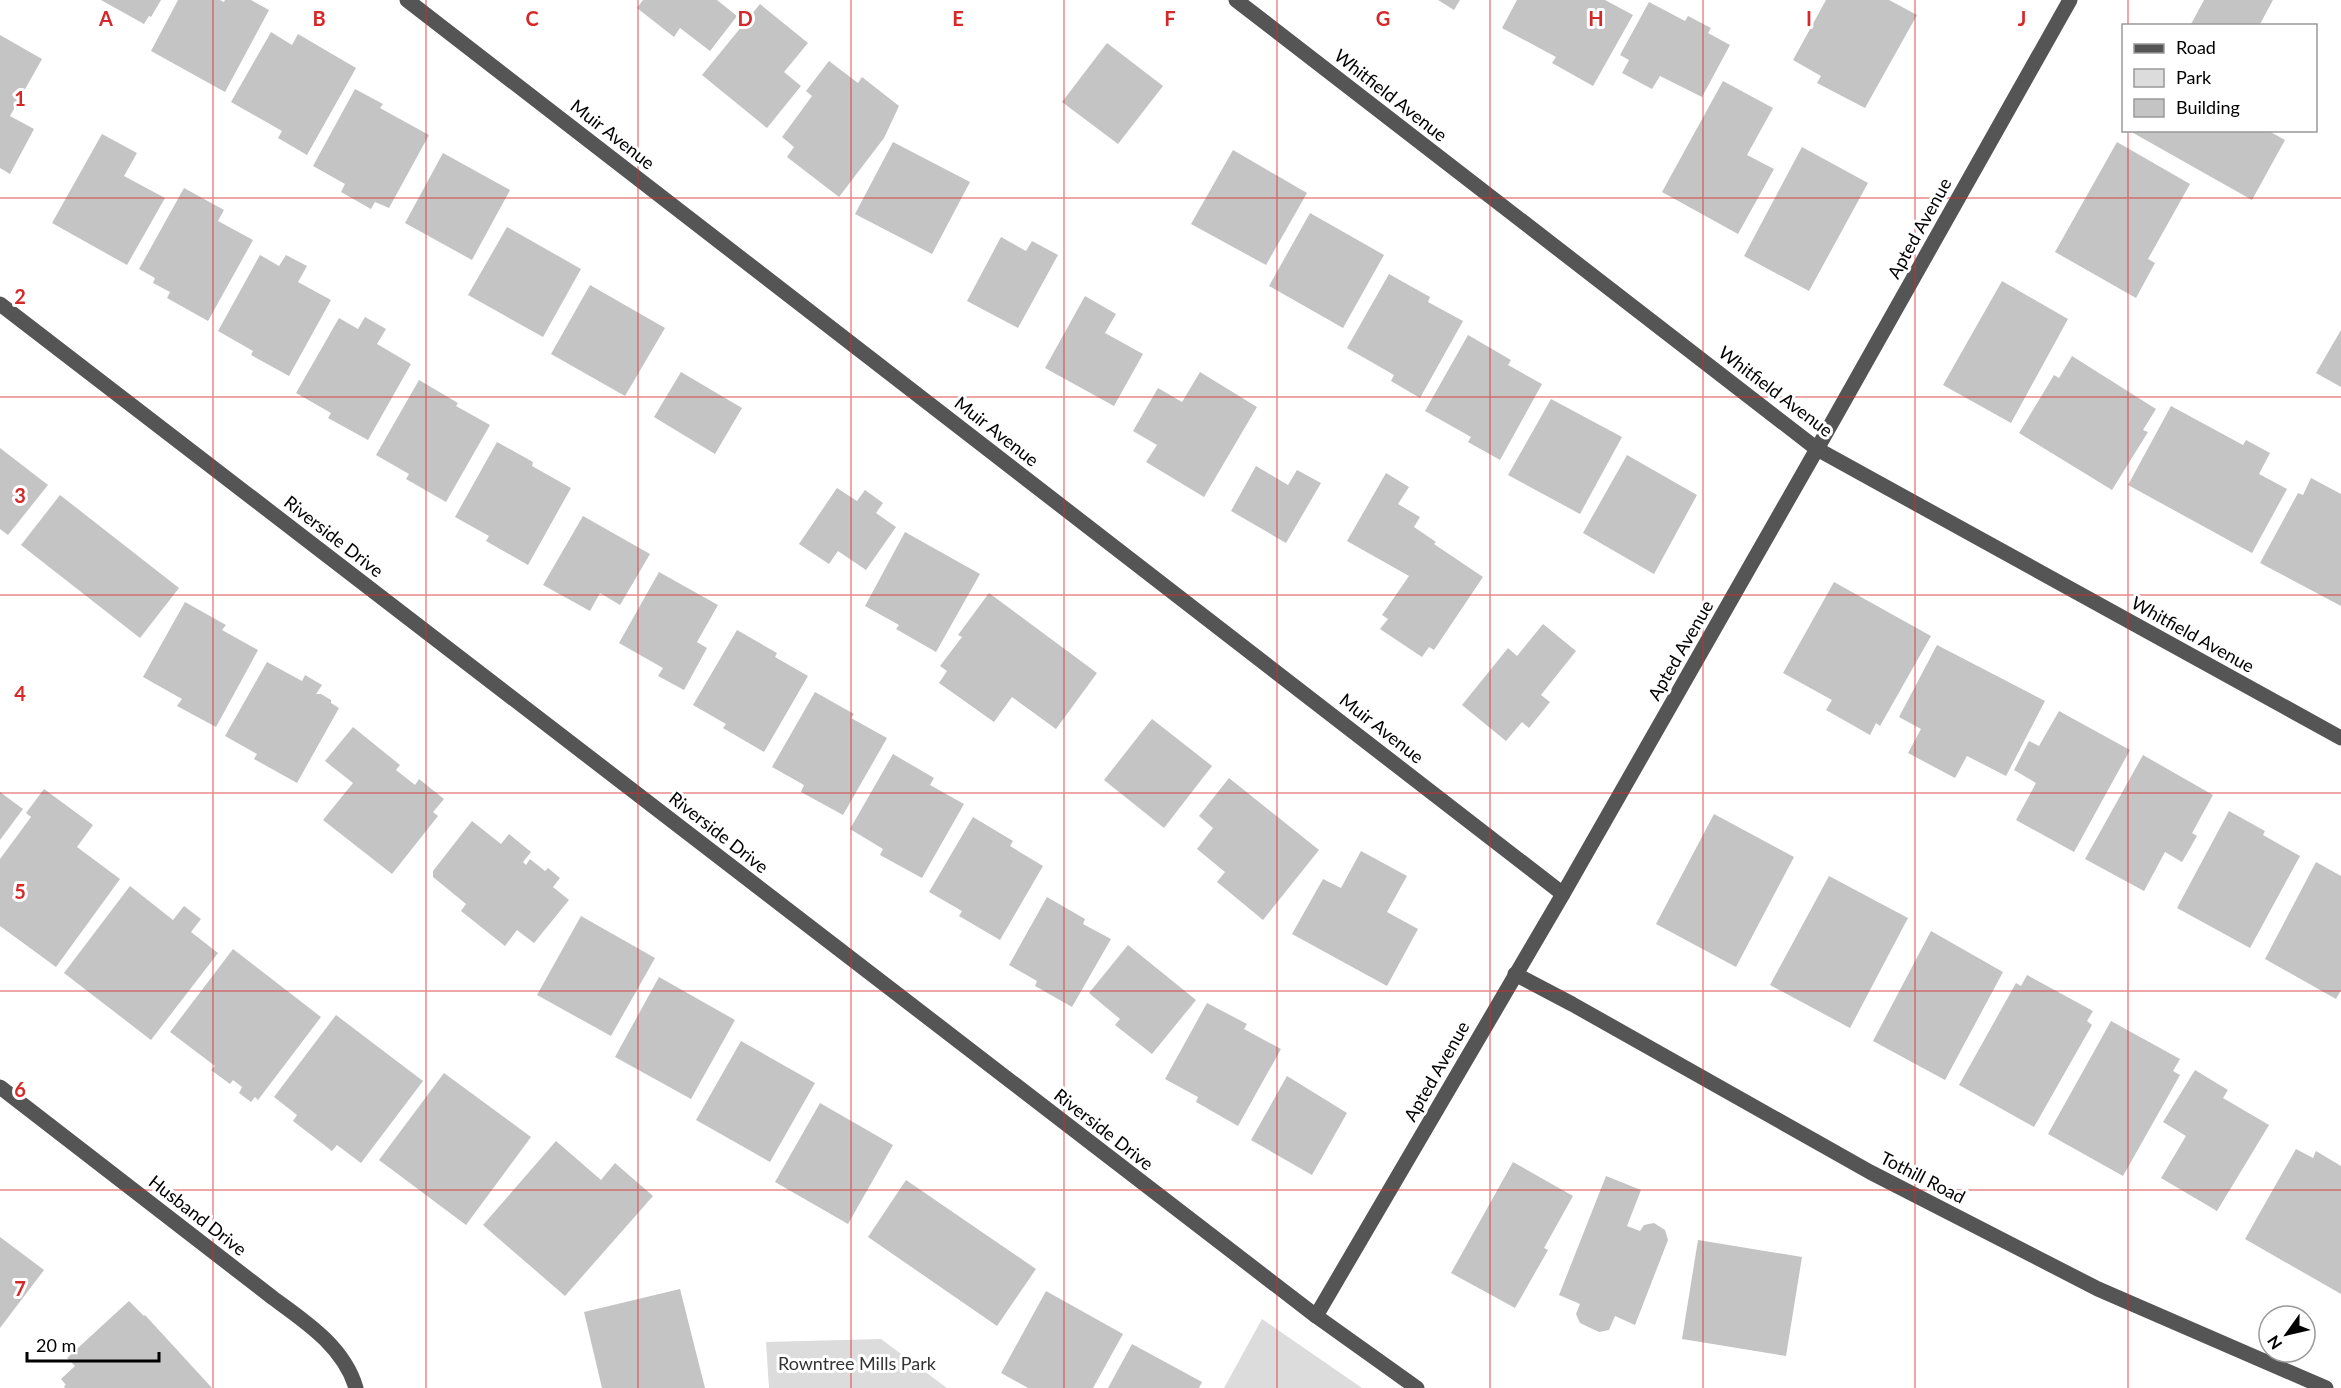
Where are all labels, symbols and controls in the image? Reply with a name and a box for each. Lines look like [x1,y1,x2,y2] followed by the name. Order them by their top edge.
[98,6,113,30] text: A
[312,6,326,30] text: B
[525,6,539,30] text: C
[737,6,753,30] text: D
[952,6,964,30] text: E
[1164,6,1176,30] text: F
[1376,6,1390,30] text: G
[1588,6,1604,30] text: H
[1806,6,1812,30] text: I
[2018,6,2026,30] text: J
[2122,24,2317,132] legend
[2176,36,2216,58] text: Road
[1330,44,1452,146] street label: Whitfield Avenue
[2176,66,2212,88] text: Park
[14,86,26,110] text: 1
[567,94,659,174] street label: Muir Avenue
[2176,96,2240,118] text: Building
[1882,174,1956,282] street label: Apted Avenue
[14,284,26,308] text: 2
[1715,341,1837,441] street label: Whitfield Avenue
[951,391,1043,471] street label: Muir Avenue
[14,483,26,507] text: 3
[280,490,388,582] street label: Riverside Drive
[2128,591,2258,677] street label: Whitfield Avenue
[1643,596,1717,704] street label: Apted Avenue
[14,681,26,705] text: 4
[1336,688,1428,768] street label: Muir Avenue
[665,786,773,878] street label: Riverside Drive
[14,879,26,903] text: 5
[1399,1017,1473,1125] street label: Apted Avenue
[14,1077,26,1101] text: 6
[1050,1083,1158,1175] street label: Riverside Drive
[1877,1146,1969,1208] street label: Tothill Road
[145,1170,251,1260] street label: Husband Drive
[14,1276,26,1300] text: 7
[2257,1304,2317,1364] north arrow
[27,1325,159,1363] scale bar
[2263,1332,2285,1353] text: N
[36,1334,76,1356] text: 20 m
[778,1352,937,1374] park label: Rowntree Mills Park

